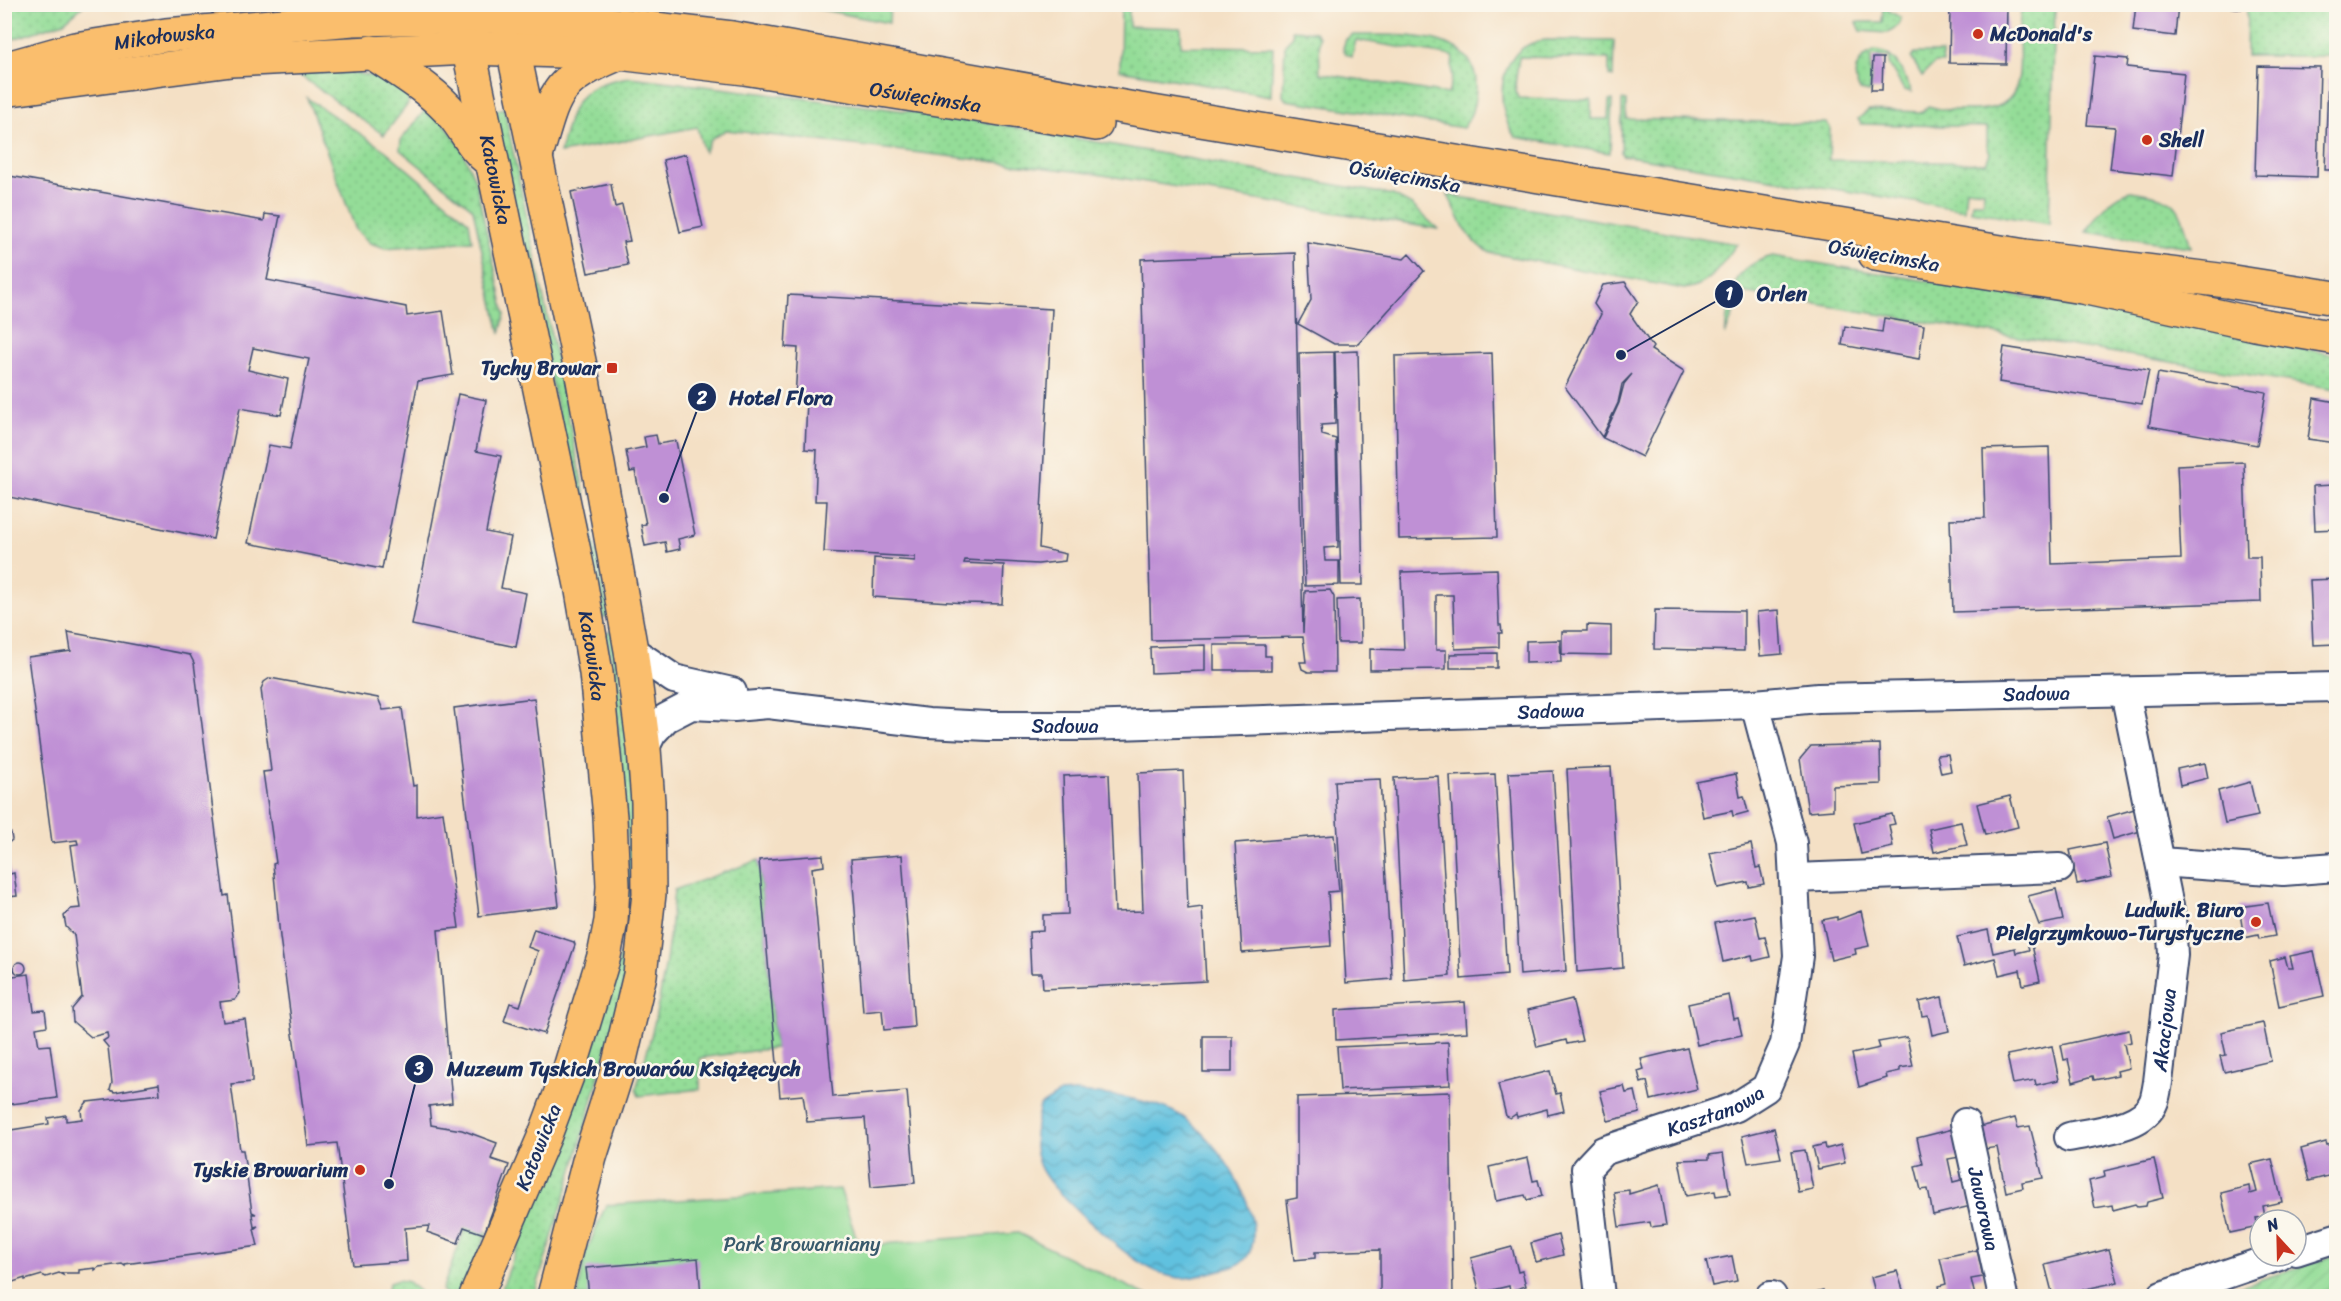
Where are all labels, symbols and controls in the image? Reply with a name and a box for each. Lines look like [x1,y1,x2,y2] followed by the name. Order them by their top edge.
[111,14,216,61] street label: Mikołowska
[1989,17,2093,52] place label: McDonald's
[1971,27,1985,41] marker: McDonald's
[867,71,984,123] street label: Oświęcimska
[2158,123,2205,158] place label: Shell
[469,132,522,228] street label: Katowicka
[2140,133,2154,147] marker: Shell
[1346,149,1463,203] street label: Oświęcimska
[1825,228,1942,282] street label: Oświęcimska
[1714,274,1819,313] callout: Orlen
[1757,275,1808,313] text: Orlen
[1725,278,1733,310] text: 1
[481,351,602,386] place label: Tychy Browar
[605,361,619,375] marker: Tychy Browar
[687,378,845,417] callout: Hotel Flora
[728,379,833,417] text: Hotel Flora
[696,382,708,414] text: 2
[568,608,616,703] street label: Katowicka
[2002,676,2070,712] street label: Sadowa
[1517,693,1585,730] street label: Sadowa
[1031,709,1099,744] street label: Sadowa
[1996,893,2245,951] place label: Ludwik. Biuro Pielgrzymkowo-Turystyczne
[2249,915,2263,929] marker: Ludwik. Biuro Pielgrzymkowo-Turystyczne
[2142,986,2187,1075] street label: Akacjowa
[404,1049,813,1088] callout: Muzeum Tyskich Browarów Książęcych
[446,1050,801,1088] text: Muzeum Tyskich Browarów Książęcych
[413,1053,424,1085] text: 3
[1662,1076,1772,1147] street label: Kasztanowa
[505,1098,572,1196] street label: Katowicka
[193,1153,349,1188] place label: Tyskie Browarium
[353,1163,367,1177] marker: Tyskie Browarium
[1957,1163,2010,1255] street label: Jaworowa
[2248,1208,2308,1268] north arrow
[2261,1209,2284,1240] text: N
[723,1227,881,1262] park label: Park Browarniany

